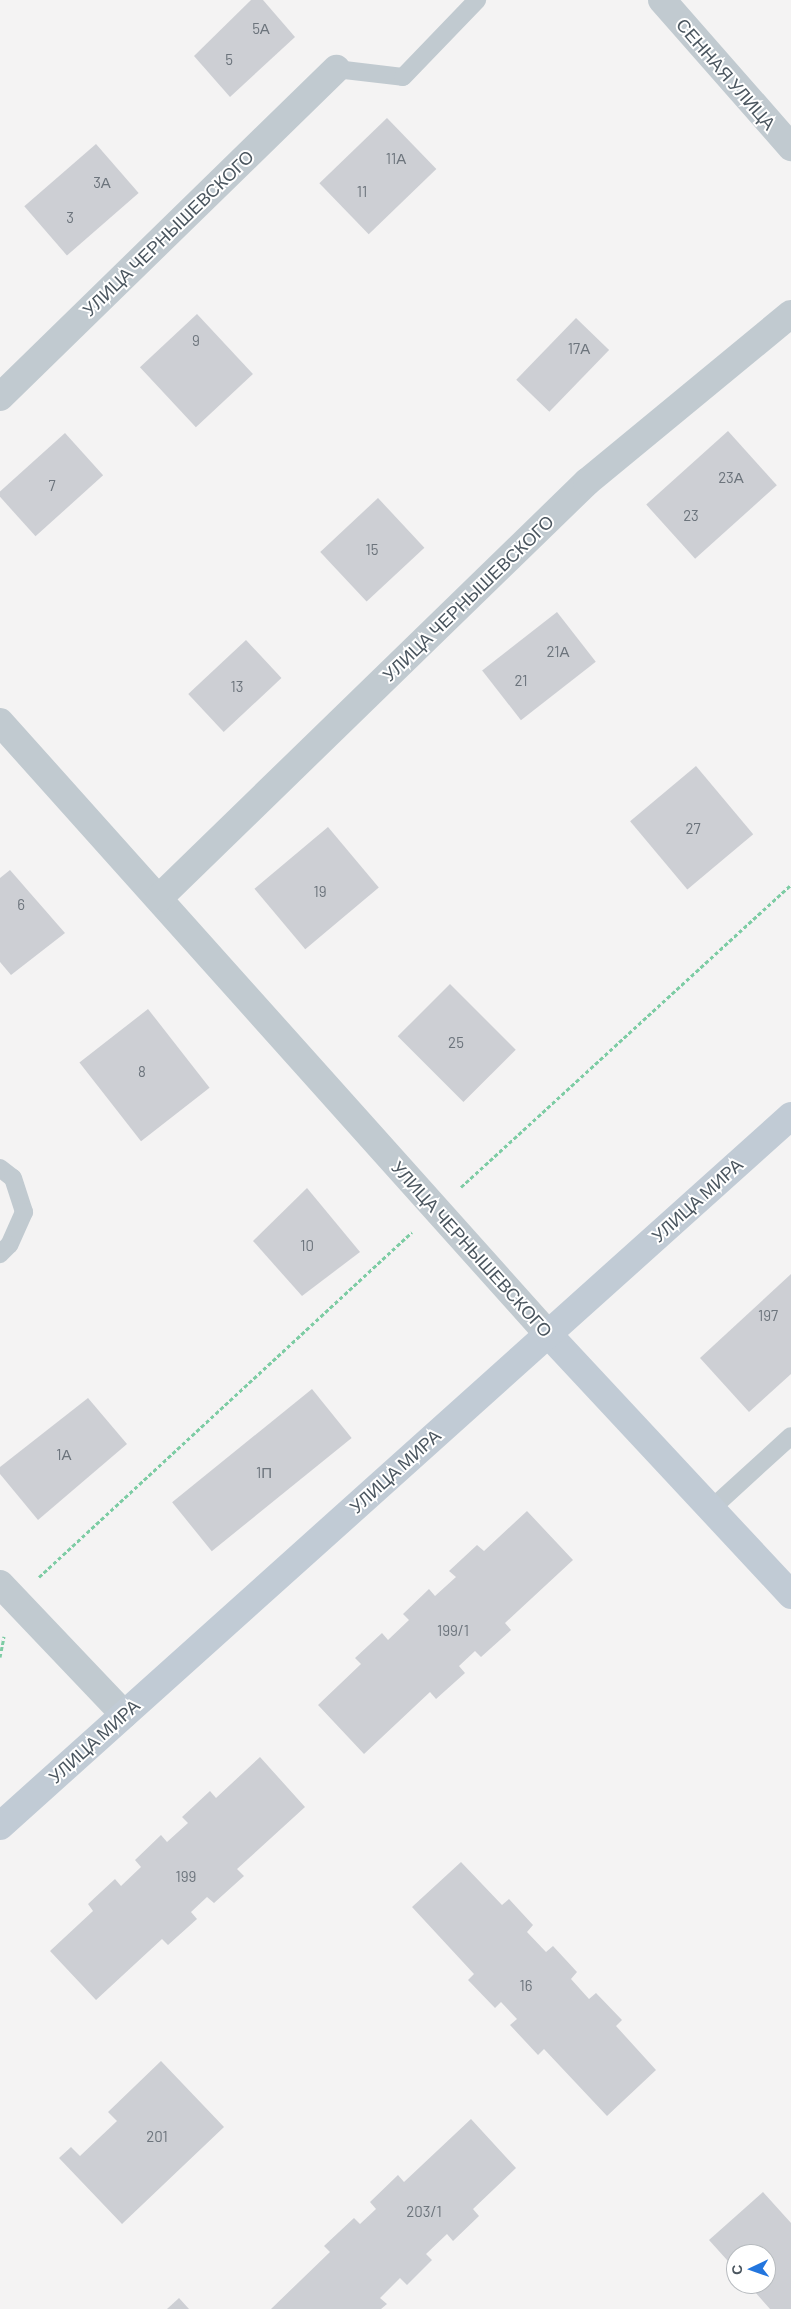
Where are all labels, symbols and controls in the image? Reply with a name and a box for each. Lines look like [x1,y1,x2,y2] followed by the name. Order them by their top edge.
[672,14,780,134] street label: СЕННАЯ УЛИЦА
[252,20,270,38] house number: 5А
[225,51,233,69] house number: 5
[78,146,258,320] street label: УЛИЦА ЧЕРНЫШЕВСКОГО
[386,150,406,168] house number: 11А
[93,174,111,192] house number: 3А
[357,183,367,201] house number: 11
[66,209,74,227] house number: 3
[192,332,200,350] house number: 9
[568,340,590,358] house number: 17А
[718,469,744,487] house number: 23А
[48,477,56,495] house number: 7
[683,507,699,525] house number: 23
[378,511,558,685] street label: УЛИЦА ЧЕРНЫШЕВСКОГО
[366,541,378,559] house number: 15
[546,643,570,661] house number: 21А
[514,672,528,690] house number: 21
[231,678,243,696] house number: 13
[685,820,701,838] house number: 27
[313,883,327,901] house number: 19
[17,896,25,914] house number: 6
[448,1034,464,1052] house number: 25
[138,1063,146,1081] house number: 8
[647,1153,747,1247] street label: УЛИЦА МИРА
[387,1157,557,1341] street label: УЛИЦА ЧЕРНЫШЕВСКОГО
[300,1237,314,1255] house number: 10
[758,1307,778,1325] house number: 197
[345,1424,445,1518] street label: УЛИЦА МИРА
[56,1446,72,1464] house number: 1А
[256,1464,272,1482] house number: 1П
[437,1622,469,1640] house number: 199/1
[44,1694,144,1788] street label: УЛИЦА МИРА
[176,1868,196,1886] house number: 199
[520,1977,532,1995] house number: 16
[146,2128,168,2146] house number: 201
[406,2203,442,2221] house number: 203/1
[726,2244,776,2294] north arrow
[728,2264,745,2275] text: С

